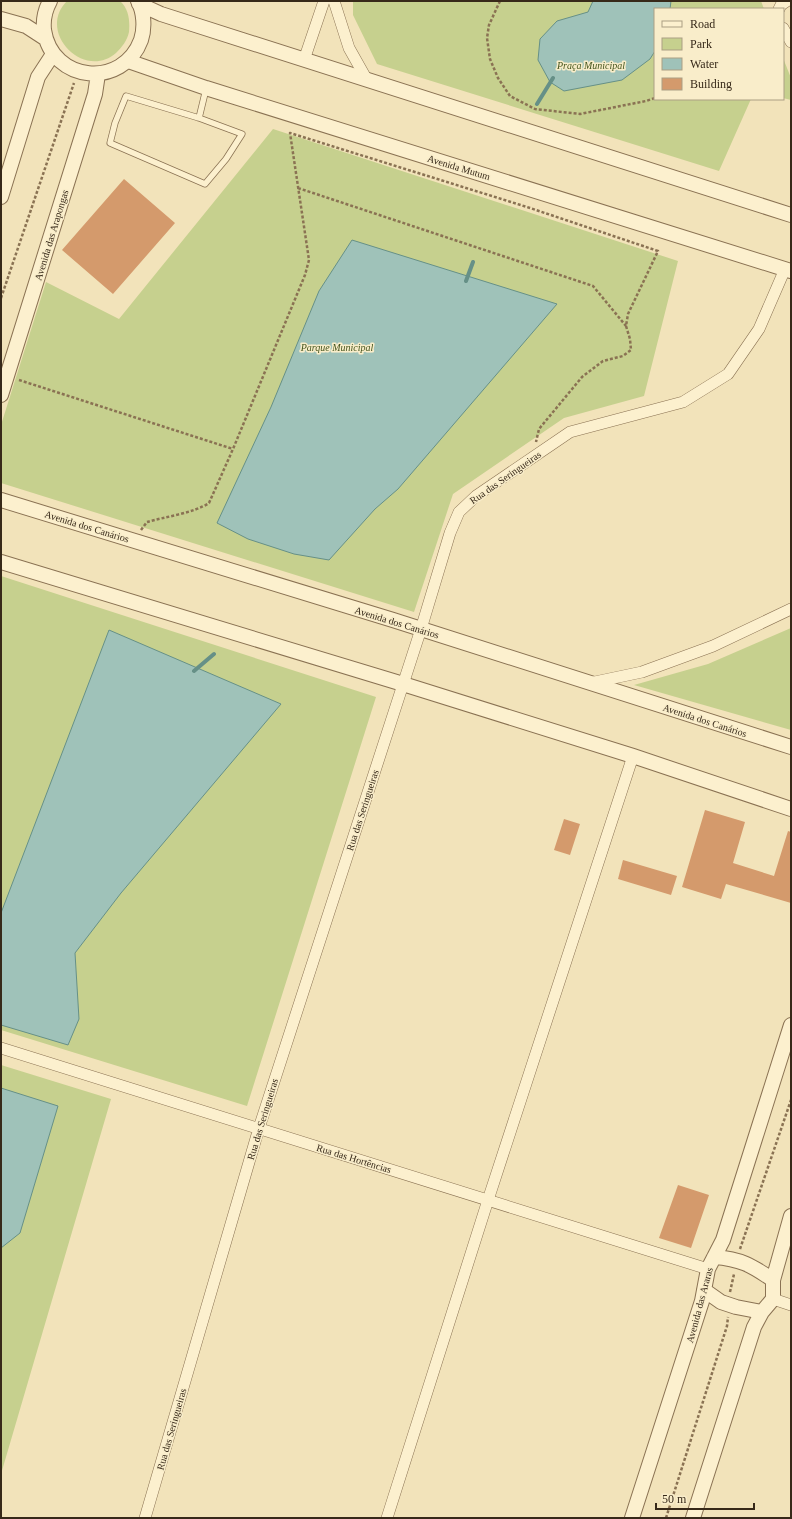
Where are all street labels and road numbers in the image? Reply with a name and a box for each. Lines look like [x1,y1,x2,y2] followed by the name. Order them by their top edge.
[426,153,492,182] street label: Avenida Mutum
[32,188,71,282] street label: Avenida das Arapongas
[468,449,543,506] street label: Rua das Seringueiras
[43,508,130,545] street label: Avenida dos Canários
[353,604,440,641] street label: Avenida dos Canários
[662,702,748,739] street label: Avenida dos Canários
[344,768,381,852] street label: Rua das Seringueiras
[245,1077,280,1161] street label: Rua das Seringueiras
[315,1142,393,1175] street label: Rua das Hortências
[684,1266,715,1344] street label: Avenida das Araras
[155,1387,188,1471] street label: Rua das Seringueiras

